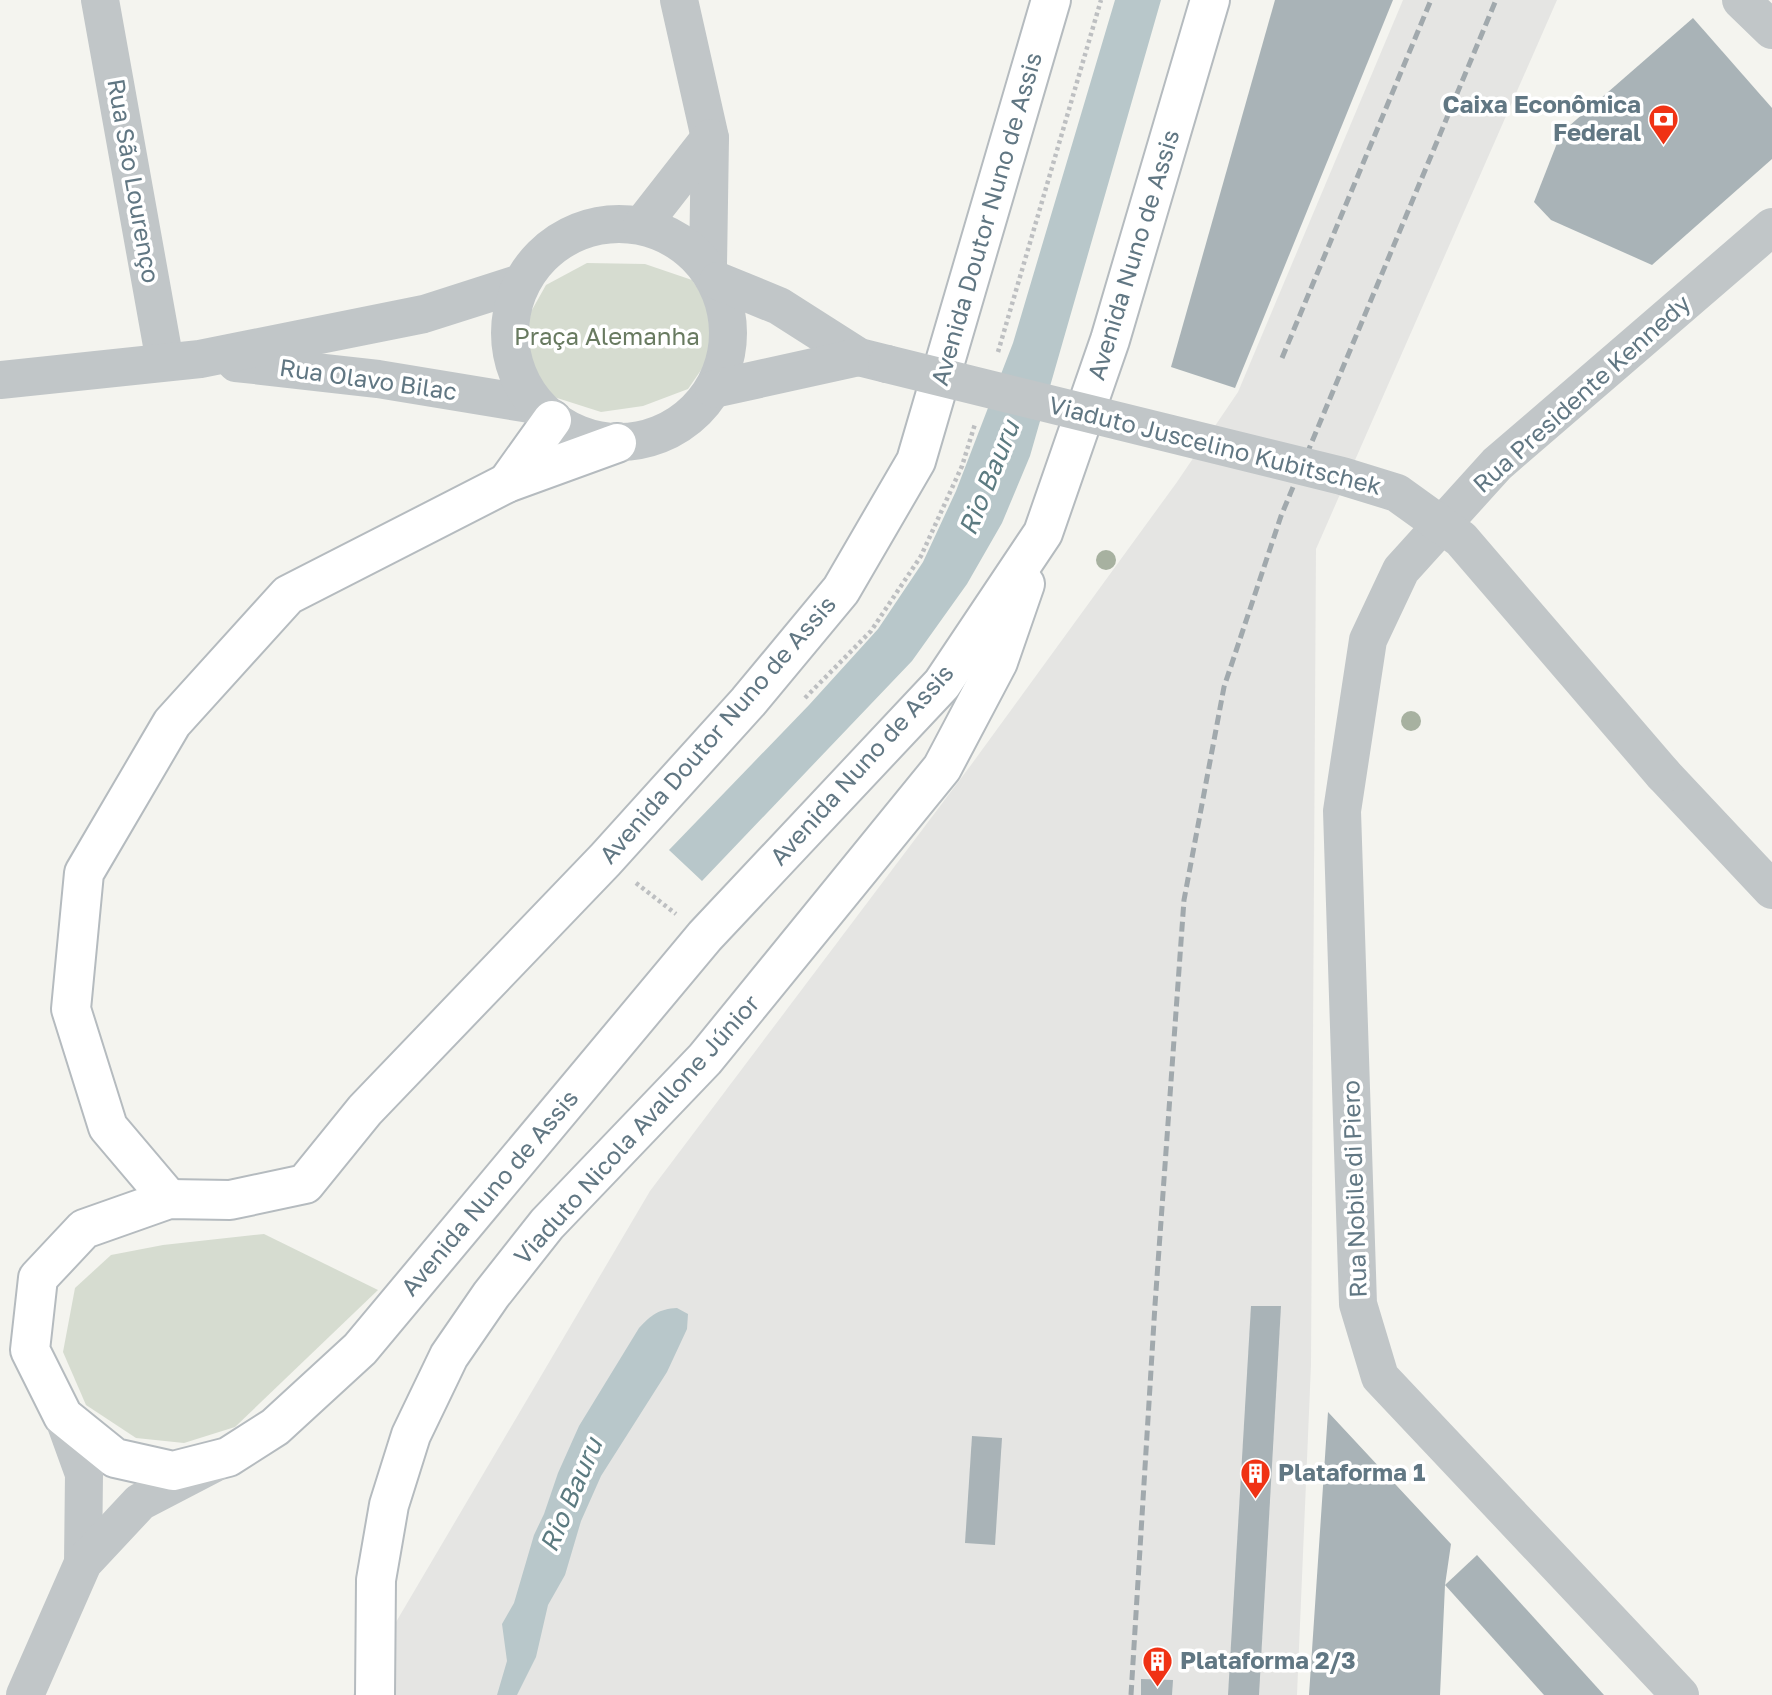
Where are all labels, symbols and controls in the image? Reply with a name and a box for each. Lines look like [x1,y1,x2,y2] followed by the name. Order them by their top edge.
[924,49,1047,389] street label: Avenida Doutor Nuno de Assis
[102,76,167,285] street label: Rua São Lourenço
[1443,89,1641,146] place label: Caixa Econômica Federal
[1647,102,1681,146] bank icon: Caixa Econômica Federal
[1081,126,1184,383] street label: Avenida Nuno de Assis
[1466,288,1696,498] street label: Rua Presidente Kennedy
[514,321,700,350] park label: Praça Alemanha
[278,352,459,405] street label: Rua Olavo Bilac
[1046,389,1385,500] street label: Viaduto Juscelino Kubitschek
[952,414,1026,539] water label: Rio Bauru
[593,589,841,869] street label: Avenida Doutor Nuno de Assis
[763,658,959,870] street label: Avenida Nuno de Assis
[507,988,765,1270] street label: Viaduto Nicola Avallone Júnior
[1335,1080,1372,1298] street label: Rua Nobile di Piero
[394,1083,584,1301] street label: Avenida Nuno de Assis
[533,1431,609,1556] water label: Rio Bauru
[1238,1456,1272,1500] building icon: Plataforma 1
[1278,1457,1425,1486] place label: Plataforma 1
[1140,1644,1174,1688] building icon: Plataforma 2/3
[1180,1645,1356,1674] place label: Plataforma 2/3

